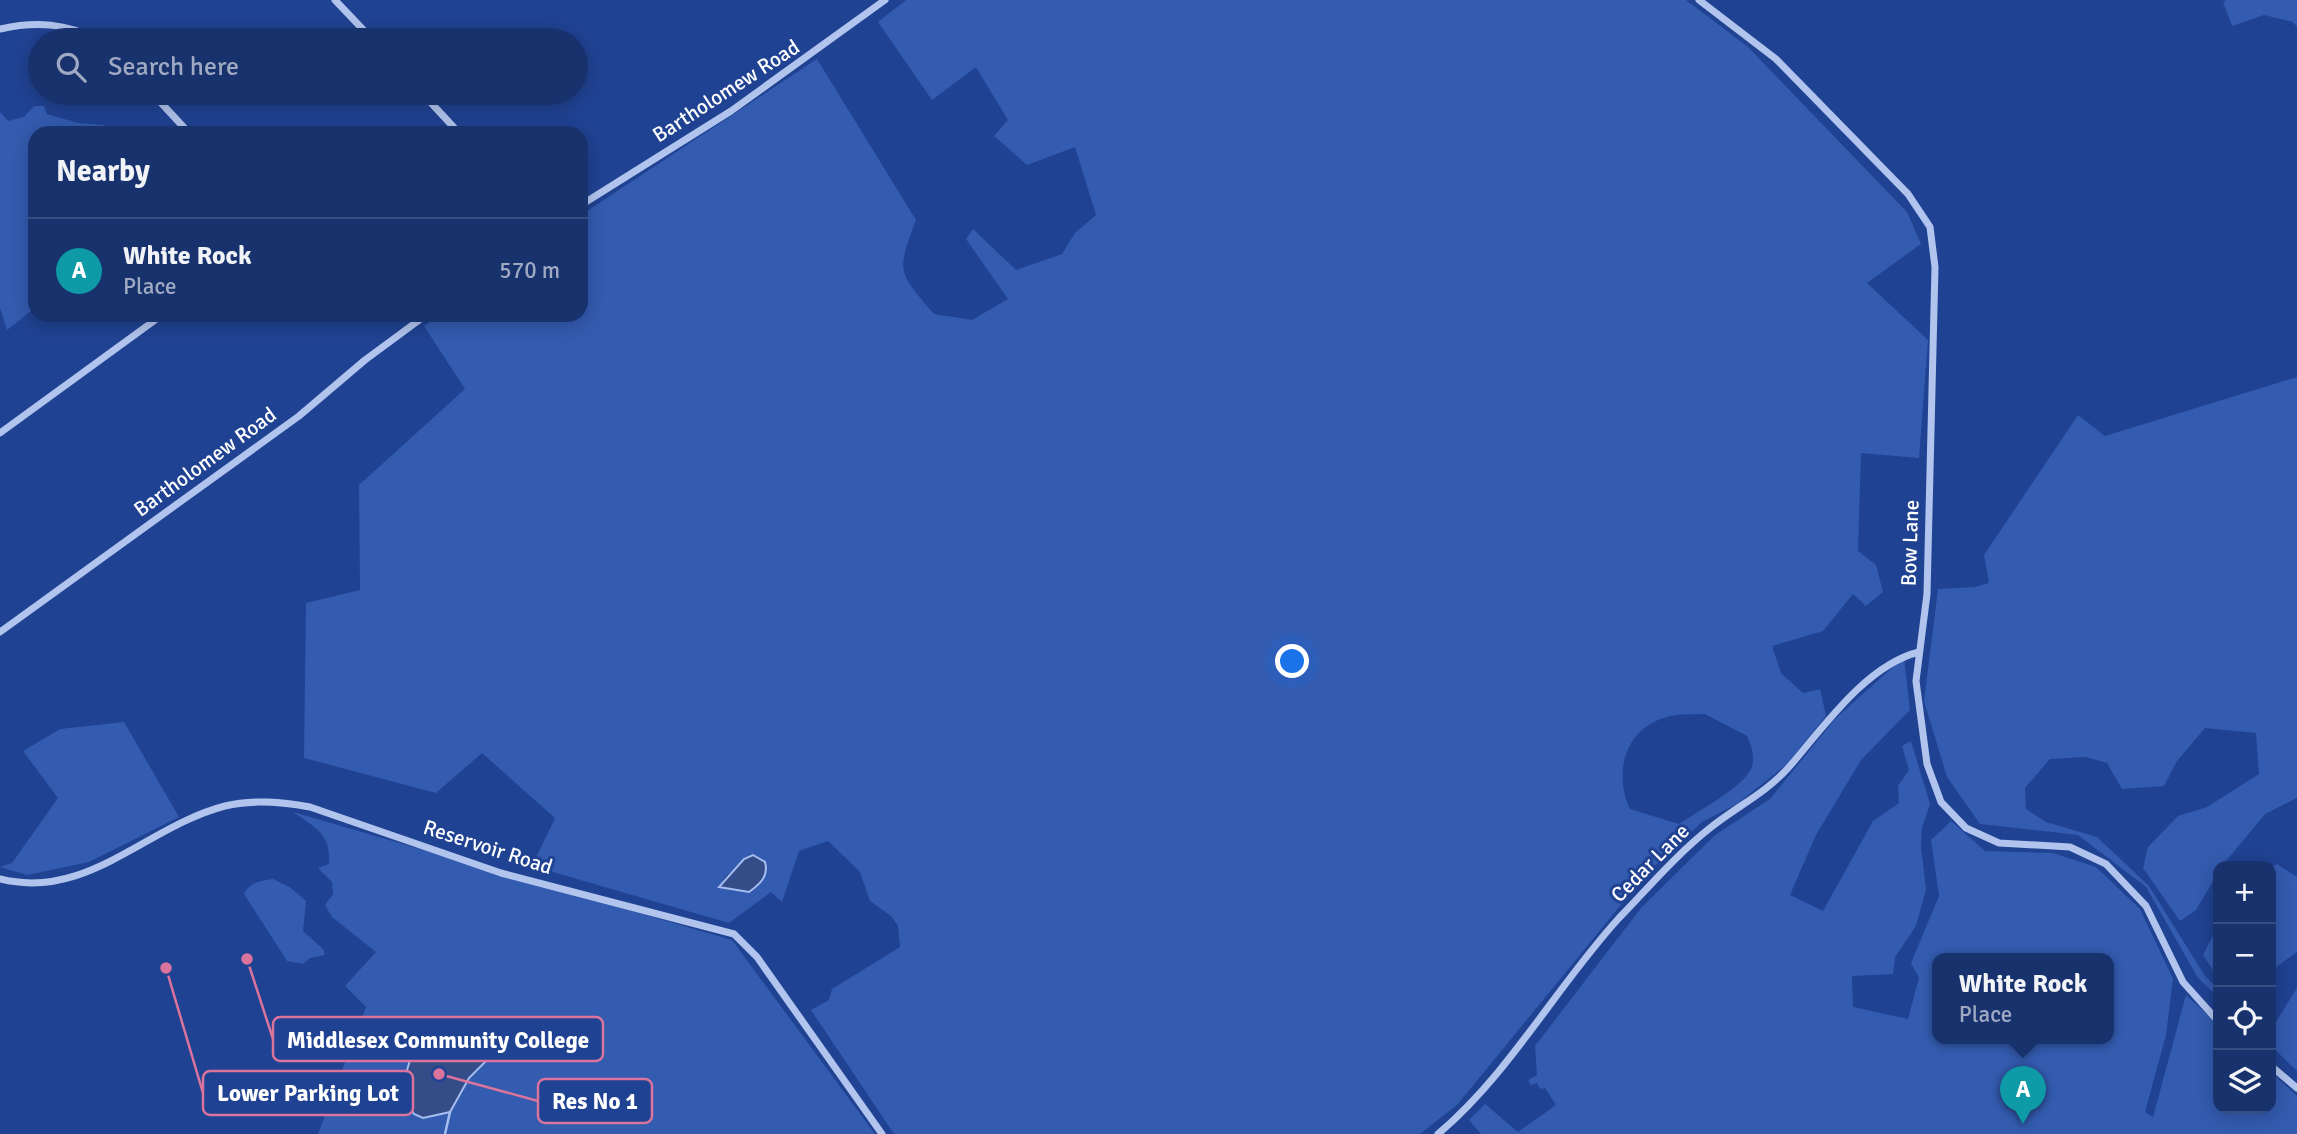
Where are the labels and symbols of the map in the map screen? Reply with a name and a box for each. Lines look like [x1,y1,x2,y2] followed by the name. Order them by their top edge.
[648,34,804,148] street label: Bartholomew Road
[129,402,281,522] street label: Bartholomew Road
[1895,499,1925,587] street label: Bow Lane
[1275,644,1309,678] your location
[420,814,556,880] street label: Reservoir Road
[1605,818,1695,908] street label: Cedar Lane
[273,1017,603,1061] callout: Middlesex Community College
[287,1026,589,1055] text: Middlesex Community College
[2000,1066,2046,1124] pin: A
[203,1071,413,1115] callout: Lower Parking Lot
[217,1079,399,1108] text: Lower Parking Lot
[538,1079,652,1123] callout: Res No 1
[552,1087,638,1116] text: Res No 1

